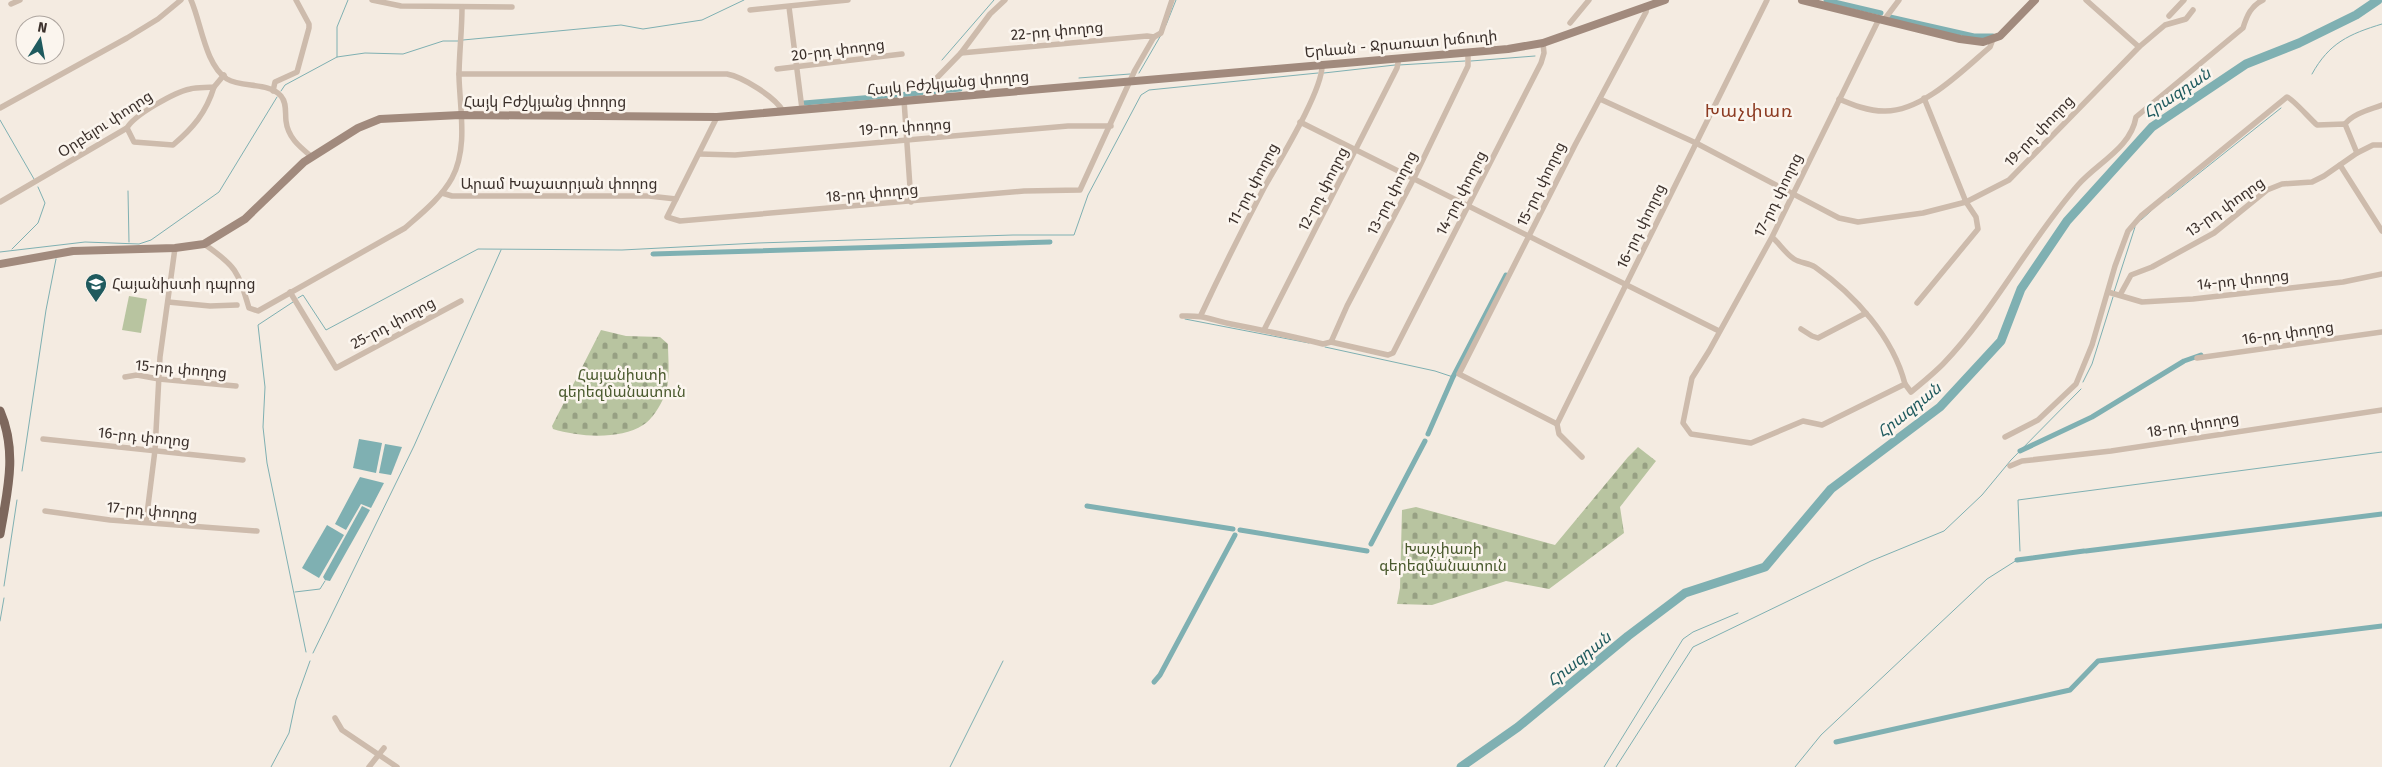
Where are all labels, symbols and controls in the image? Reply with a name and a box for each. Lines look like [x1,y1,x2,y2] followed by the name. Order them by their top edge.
[15,15,65,65] north arrow
[36,18,49,37] text: N
[1010,18,1104,44] street label: 22-րդ փողոց
[1304,27,1498,61] street label: Երևան - Ջրառատ խճուղի
[790,35,886,65] street label: 20-րդ փողոց
[2140,63,2215,122] water label: Հրազդան
[866,67,1030,99] street label: Հայկ Բժշկյանց փողոց
[54,87,156,161] street label: Օրբելու փողոց
[2000,92,2078,170] street label: 19-րդ փողոց
[464,93,626,111] street label: Հայկ Բժշկյանց փողոց
[1705,100,1793,122] district label: Խաչփառ
[858,115,952,139] street label: 19-րդ փողոց
[1513,139,1569,229] street label: 15-րդ փողոց
[1224,140,1282,228] street label: 11-րդ փողոց
[1294,144,1352,234] street label: 12-րդ փողոց
[1363,148,1421,238] street label: 13-րդ փողոց
[1432,148,1490,238] street label: 14-րդ փողոց
[1750,150,1806,240] street label: 17-րդ փողոց
[2182,173,2268,241] street label: 13-րդ փողոց
[461,175,657,193] street label: Արամ Խաչատրյան փողոց
[825,180,919,206] street label: 18-րդ փողոց
[1613,180,1669,272] street label: 16-րդ փողոց
[2196,266,2290,294] street label: 14-րդ փողոց
[84,272,108,303] school or university icon: Հայանիստի դպրոց
[112,275,255,293] place label: Հայանիստի դպրոց
[348,293,438,353] street label: 25-րդ փողոց
[2241,318,2335,348] street label: 16-րդ փողոց
[134,356,228,382] street label: 15-րդ փողոց
[558,366,686,401] park label: Հայանիստի գերեզմանատուն
[1873,378,1946,441] water label: Հրազդան
[2146,409,2240,441] street label: 18-րդ փողոց
[97,423,191,451] street label: 16-րդ փողոց
[106,498,198,524] street label: 17-րդ փողոց
[1379,540,1507,575] park label: Խաչփառի գերեզմանատուն
[1543,627,1616,690] water label: Հրազդան

